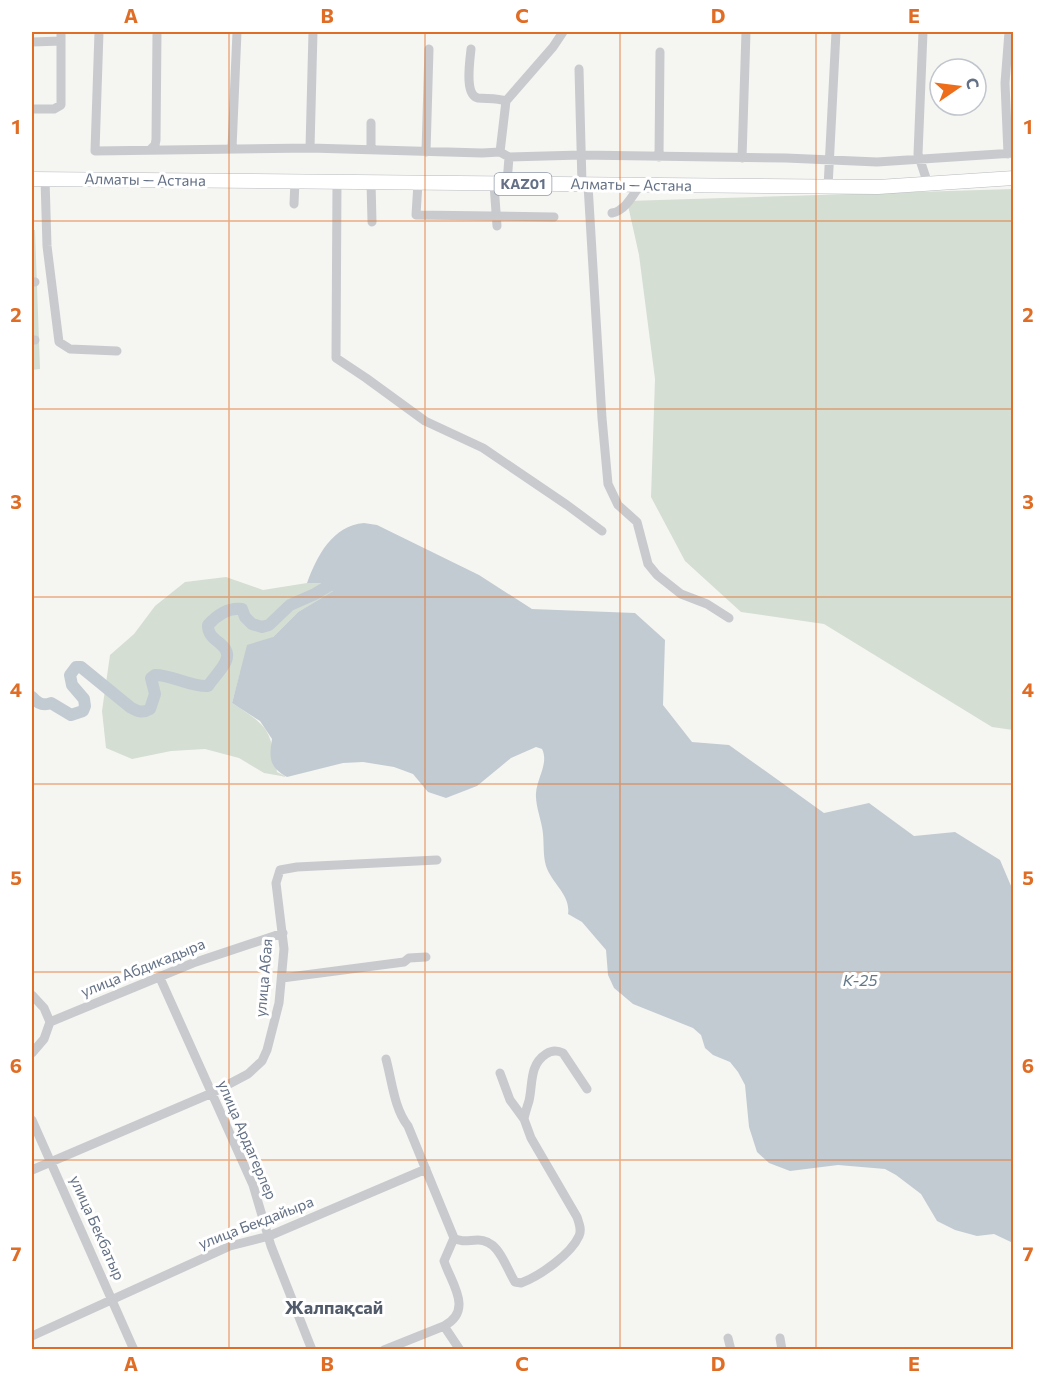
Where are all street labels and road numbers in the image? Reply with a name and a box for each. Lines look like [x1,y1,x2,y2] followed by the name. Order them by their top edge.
[84,169,206,189] street label: Алматы — Астана
[494,173,552,195] road number: KАZ01
[570,174,692,194] street label: Алматы — Астана
[78,934,207,1000] street label: улица Абдикадыра
[251,938,275,1018] street label: улица Абая
[215,1077,281,1202] street label: улица Ардагерлер
[67,1172,129,1283] street label: улица Бекбатыр
[196,1192,316,1252] street label: улица Бекдайыра

